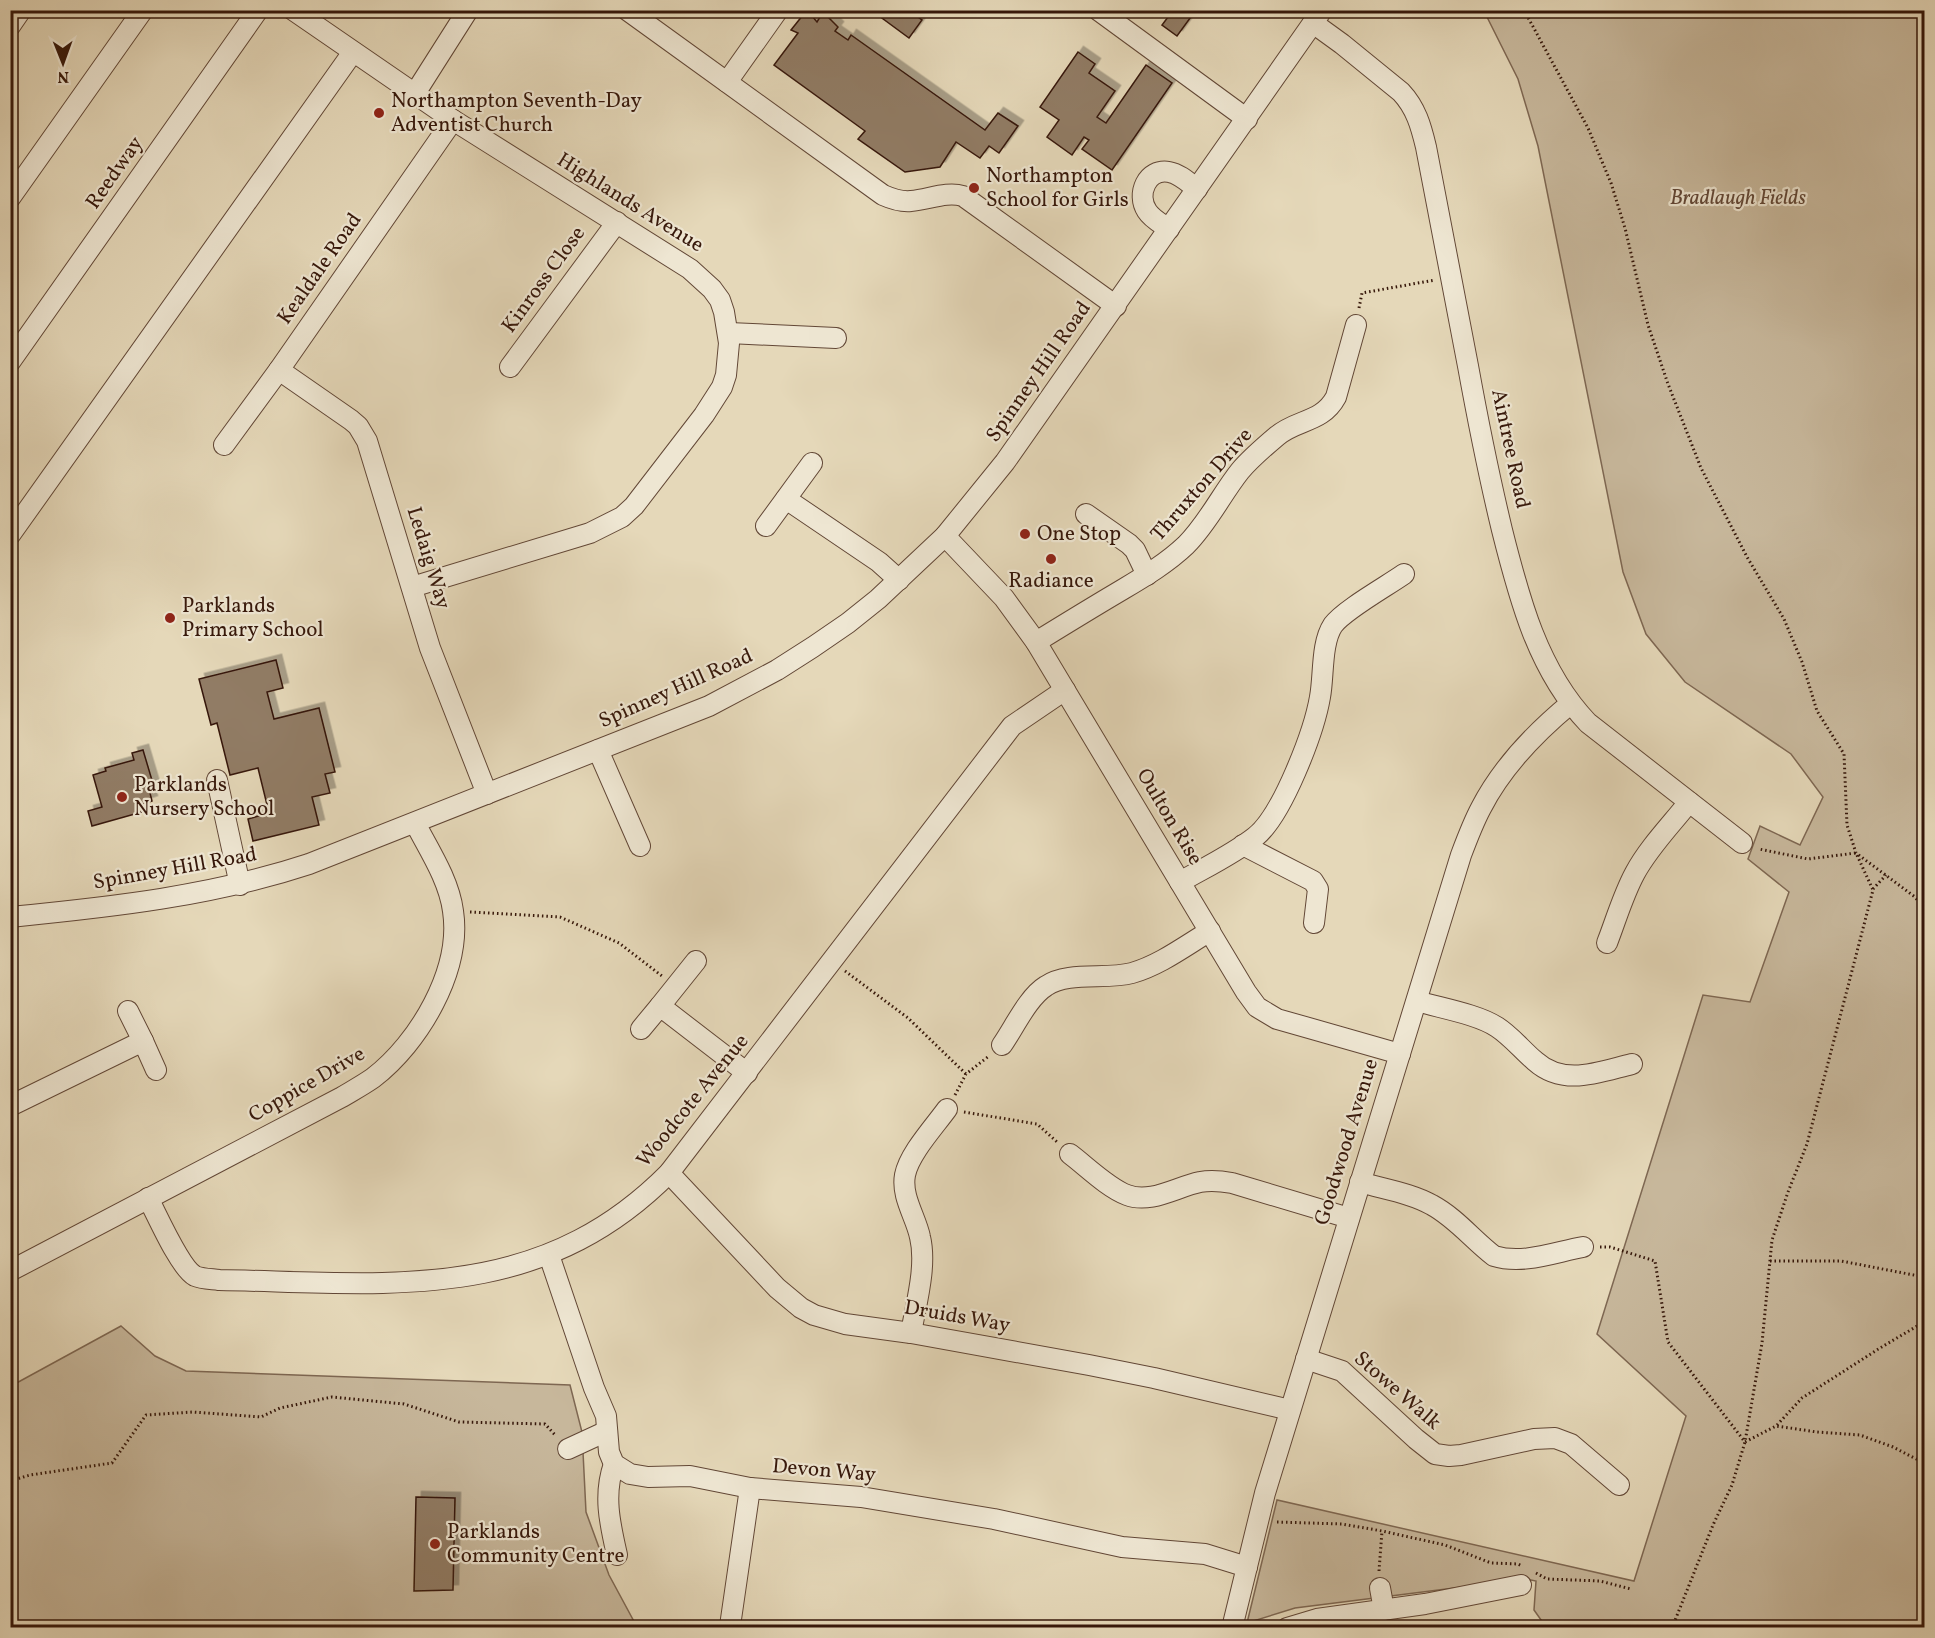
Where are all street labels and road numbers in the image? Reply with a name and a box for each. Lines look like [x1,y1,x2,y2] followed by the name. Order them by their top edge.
[79,130,151,215] street label: Reedway
[551,146,709,260] street label: Highlands Avenue
[271,207,369,331] street label: Kealdale Road
[495,221,593,339] street label: Kinross Close
[980,296,1098,448] street label: Spinney Hill Road
[1483,387,1537,511] street label: Aintree Road
[1144,422,1260,548] street label: Thruxton Drive
[399,503,457,613] street label: Ledaig Way
[594,642,758,736] street label: Spinney Hill Road
[1129,763,1209,871] street label: Oulton Rise
[91,840,259,898] street label: Spinney Hill Road
[630,1028,756,1174] street label: Woodcote Avenue
[243,1040,371,1130] street label: Coppice Drive
[1308,1055,1386,1229] street label: Goodwood Avenue
[902,1293,1013,1341] street label: Druids Way
[1347,1345,1447,1437] street label: Stowe Walk
[771,1452,878,1490] street label: Devon Way

